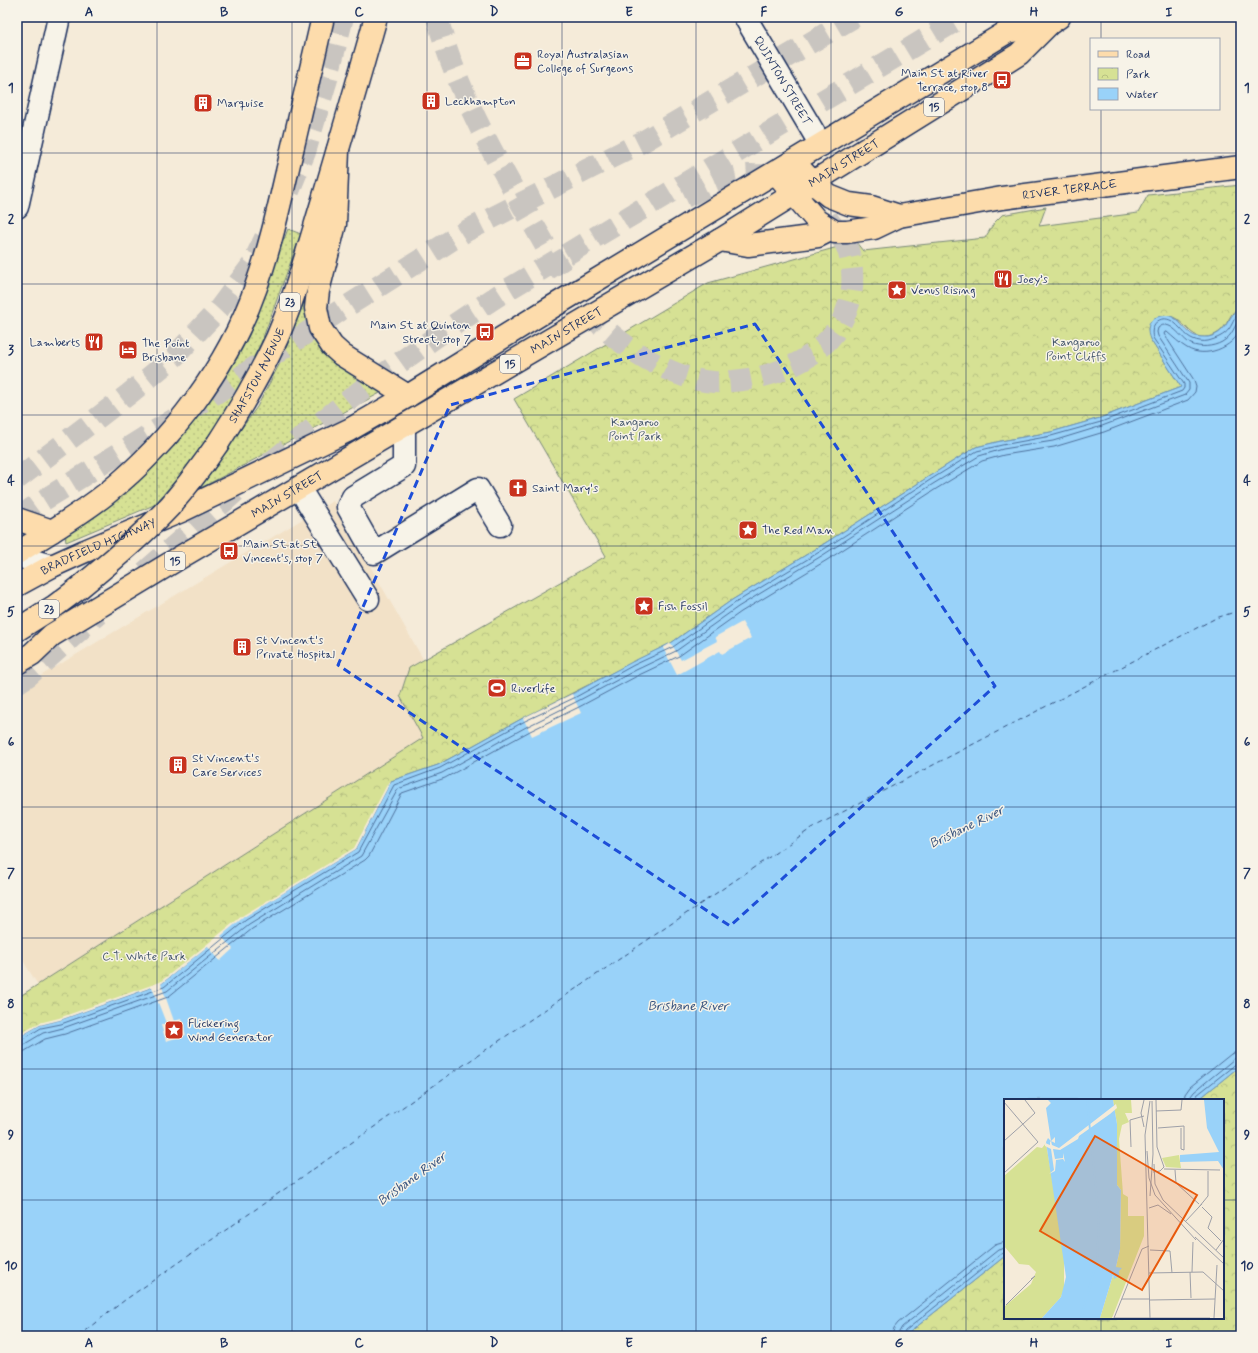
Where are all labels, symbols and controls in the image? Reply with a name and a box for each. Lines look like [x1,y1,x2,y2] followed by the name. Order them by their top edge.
[85,4,93,21] text: A
[220,4,229,21] text: B
[354,4,364,21] text: C
[490,4,499,21] text: D
[625,4,633,21] text: E
[761,4,768,21] text: F
[895,4,904,21] text: G
[1030,4,1039,21] text: H
[1166,4,1173,21] text: I
[749,33,815,130] street label: QUINTON STREET
[1090,38,1220,110] legend
[537,47,633,77] place label: Royal Australasian College of Surgeons
[1126,47,1150,63] text: Road
[512,50,534,72] office icon: Royal Australasian College of Surgeons
[901,66,988,96] place label: Main St at River Terrace, stop 8
[1126,67,1150,83] text: Park
[991,69,1013,91] bus stop icon: Main St at River Terrace, stop 8
[8,80,14,97] text: 1
[1244,80,1250,97] text: 1
[1126,87,1158,103] text: Water
[420,90,442,112] building icon: Leckhampton
[192,92,214,114] building icon: Marquise
[445,94,516,110] place label: Leckhampton
[217,96,264,112] place label: Marquise
[924,98,944,116] road number: 15
[806,136,883,192] street label: MAIN STREET
[1022,176,1118,204] street label: RIVER TERRACE
[8,211,15,228] text: 2
[1244,211,1251,228] text: 2
[992,268,1014,290] restaurant icon: Joey’s
[1017,272,1048,288] place label: Joey’s
[886,279,908,301] place icon: Venus Rising
[911,283,976,299] place label: Venus Rising
[280,293,300,311] road number: 23
[528,304,606,358] street label: MAIN STREET
[370,318,472,348] place label: Main St at Quinton Street, stop 7
[474,321,496,343] bus stop icon: Main St at Quinton Street, stop 7
[225,326,289,427] street label: SHAFSTON AVENUE
[83,331,105,353] restaurant icon: Lamberts
[29,335,80,351] place label: Lamberts
[1046,335,1106,365] park label: Kangaroo Point Cliffs
[142,336,190,366] place label: The Point Brisbane
[117,339,139,361] hotel icon: The Point Brisbane
[8,342,14,359] text: 3
[1244,342,1250,359] text: 3
[500,355,520,373] road number: 15
[608,415,662,445] park label: Kangaroo Point Park
[249,468,327,523] street label: MAIN STREET
[7,473,15,490] text: 4
[1243,473,1251,490] text: 4
[507,477,529,499] church icon: Saint Mary's
[532,481,599,497] place label: Saint Mary's
[38,515,159,580] street label: BRADFIELD HIGHWAY
[737,519,759,541] place icon: The Red Man
[762,523,834,539] place label: The Red Man
[243,537,323,567] place label: Main St at St Vincent's, stop 7
[218,540,240,562] bus stop icon: Main St at St Vincent's, stop 7
[165,552,185,570] road number: 15
[633,595,655,617] place icon: Fish Fossil
[658,599,708,615] place label: Fish Fossil
[39,600,59,618] road number: 23
[7,604,15,621] text: 5
[1243,604,1251,621] text: 5
[256,633,335,663] place label: St Vincent's Private Hospital
[231,636,253,658] building icon: St Vincent's Private Hospital
[486,677,508,699] sports icon: Riverlife
[511,681,555,697] place label: Riverlife
[8,734,15,751] text: 6
[1244,734,1251,751] text: 6
[192,751,262,781] place label: St Vincent's Care Services
[167,754,189,776] building icon: St Vincent's Care Services
[927,801,1008,853] water label: Brisbane River
[7,865,15,882] text: 7
[1243,865,1251,882] text: 7
[102,949,186,965] park label: C.T. White Park
[7,996,15,1013] text: 8
[1243,996,1251,1013] text: 8
[648,998,730,1015] water label: Brisbane River
[188,1016,273,1046] place label: Flickering Wind Generator
[163,1019,185,1041] place icon: Flickering Wind Generator
[1004,1099,1224,1319] inset map
[8,1127,15,1144] text: 9
[1244,1127,1251,1144] text: 9
[374,1148,451,1210] water label: Brisbane River
[4,1258,18,1275] text: 10
[1240,1258,1254,1275] text: 10
[85,1335,93,1352] text: A
[220,1335,229,1352] text: B
[354,1335,364,1352] text: C
[490,1335,499,1352] text: D
[625,1335,633,1352] text: E
[761,1335,768,1352] text: F
[895,1335,904,1352] text: G
[1030,1335,1039,1352] text: H
[1166,1335,1173,1352] text: I

